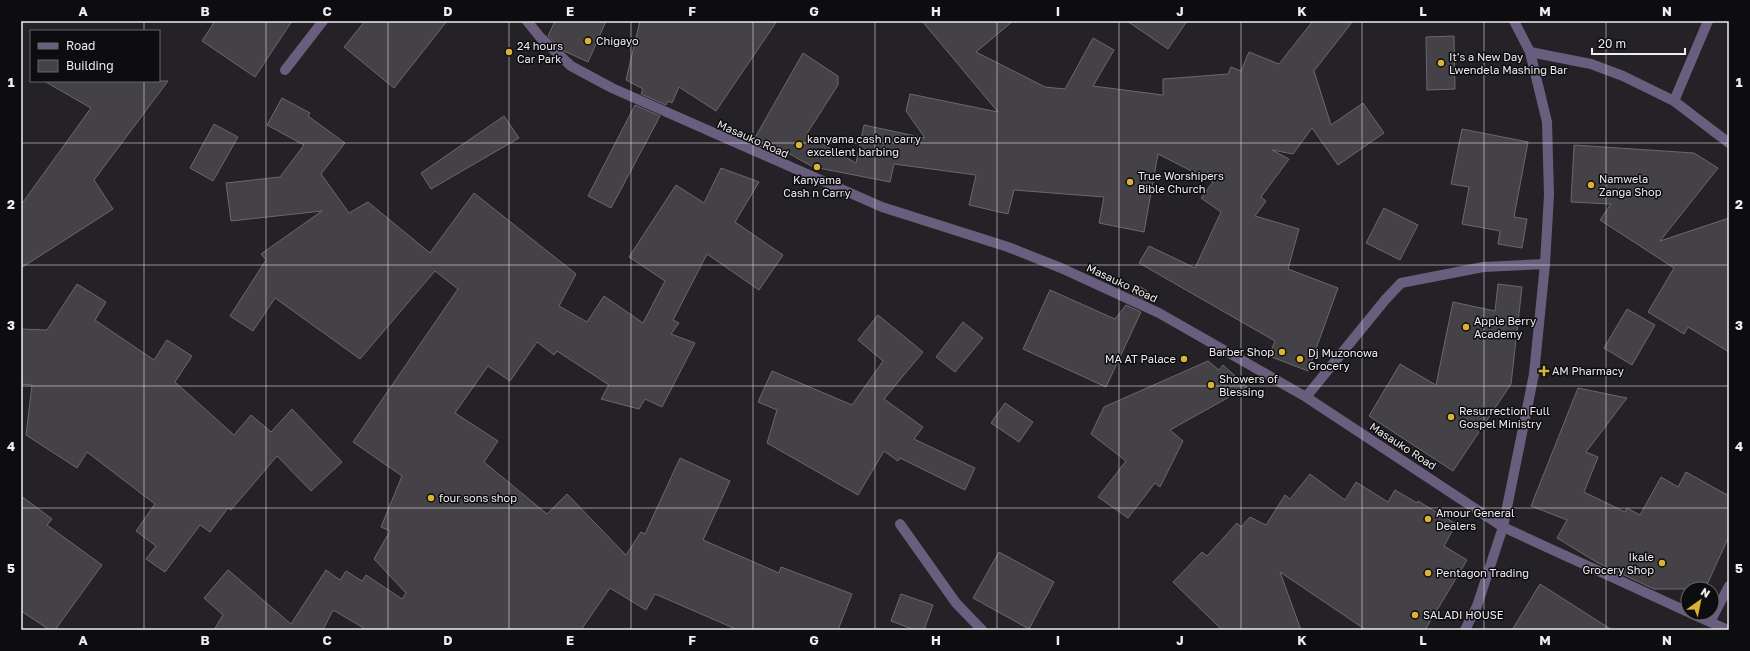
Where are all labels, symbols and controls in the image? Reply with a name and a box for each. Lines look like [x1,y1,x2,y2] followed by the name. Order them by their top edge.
[78,3,88,19] text: A
[200,3,210,19] text: B
[322,3,332,19] text: C
[443,3,453,19] text: D
[566,3,574,19] text: E
[688,3,696,19] text: F
[809,3,819,19] text: G
[931,3,941,19] text: H
[1056,3,1060,19] text: I
[1176,3,1184,19] text: J
[1297,3,1307,19] text: K
[1419,3,1427,19] text: L
[1539,3,1551,19] text: M
[1662,3,1672,19] text: N
[30,30,160,82] legend
[1592,30,1685,56] scale bar
[596,34,639,47] place label: Chigayo
[583,36,593,46] marker: Chigayo
[1598,36,1626,51] text: 20 m
[66,38,95,53] text: Road
[517,39,563,65] place label: 24 hours Car Park
[504,47,514,57] marker: 24 hours Car Park
[1449,50,1568,76] place label: It's a New Day Lwendela Mashing Bar
[66,58,114,73] text: Building
[1436,58,1446,68] marker: It's a New Day Lwendela Mashing Bar
[8,74,15,90] text: 1
[1736,74,1743,90] text: 1
[716,117,791,160] street label: Masauko Road
[807,132,921,158] place label: kanyama cash n carry excellent barbing
[794,140,804,150] marker: kanyama cash n carry excellent barbing
[812,162,822,172] marker: Kanyama Cash n Carry
[1138,169,1224,195] place label: True Worshipers Bible Church
[1599,172,1662,198] place label: Namwela Zanga Shop
[783,173,851,199] place label: Kanyama Cash n Carry
[1125,177,1135,187] marker: True Worshipers Bible Church
[1586,180,1596,190] marker: Namwela Zanga Shop
[7,196,15,212] text: 2
[1735,196,1743,212] text: 2
[1085,260,1160,305] street label: Masauko Road
[1474,314,1536,340] place label: Apple Berry Academy
[7,317,15,333] text: 3
[1735,317,1743,333] text: 3
[1461,322,1471,332] marker: Apple Berry Academy
[1209,345,1274,358] place label: Barber Shop
[1308,346,1378,372] place label: Dj Muzonowa Grocery
[1277,347,1287,357] marker: Barber Shop
[1105,352,1176,365] place label: MA AT Palace
[1179,354,1189,364] marker: MA AT Palace
[1295,354,1305,364] marker: Dj Muzonowa Grocery
[1552,364,1624,377] place label: AM Pharmacy
[1539,366,1549,376] marker: AM Pharmacy
[1219,372,1278,398] place label: Showers of Blessing
[1206,380,1216,390] marker: Showers of Blessing
[1459,404,1550,430] place label: Resurrection Full Gospel Ministry
[1446,412,1456,422] marker: Resurrection Full Gospel Ministry
[1368,419,1439,472] street label: Masauko Road
[7,438,15,454] text: 4
[1735,438,1743,454] text: 4
[439,491,517,504] place label: four sons shop
[426,493,436,503] marker: four sons shop
[1436,506,1515,532] place label: Amour General Dealers
[1423,514,1433,524] marker: Amour General Dealers
[1582,550,1654,576] place label: Ikale Grocery Shop
[1657,558,1667,568] marker: Ikale Grocery Shop
[7,560,15,576] text: 5
[1735,560,1743,576] text: 5
[1436,566,1529,579] place label: Pentagon Trading
[1423,568,1433,578] marker: Pentagon Trading
[1680,581,1720,621] north arrow
[1699,584,1713,600] text: N
[1423,608,1504,621] place label: SALADI HOUSE
[1410,610,1420,620] marker: SALADI HOUSE
[78,632,88,648] text: A
[200,632,210,648] text: B
[322,632,332,648] text: C
[443,632,453,648] text: D
[566,632,574,648] text: E
[688,632,696,648] text: F
[809,632,819,648] text: G
[931,632,941,648] text: H
[1056,632,1060,648] text: I
[1176,632,1184,648] text: J
[1297,632,1307,648] text: K
[1419,632,1427,648] text: L
[1539,632,1551,648] text: M
[1662,632,1672,648] text: N

